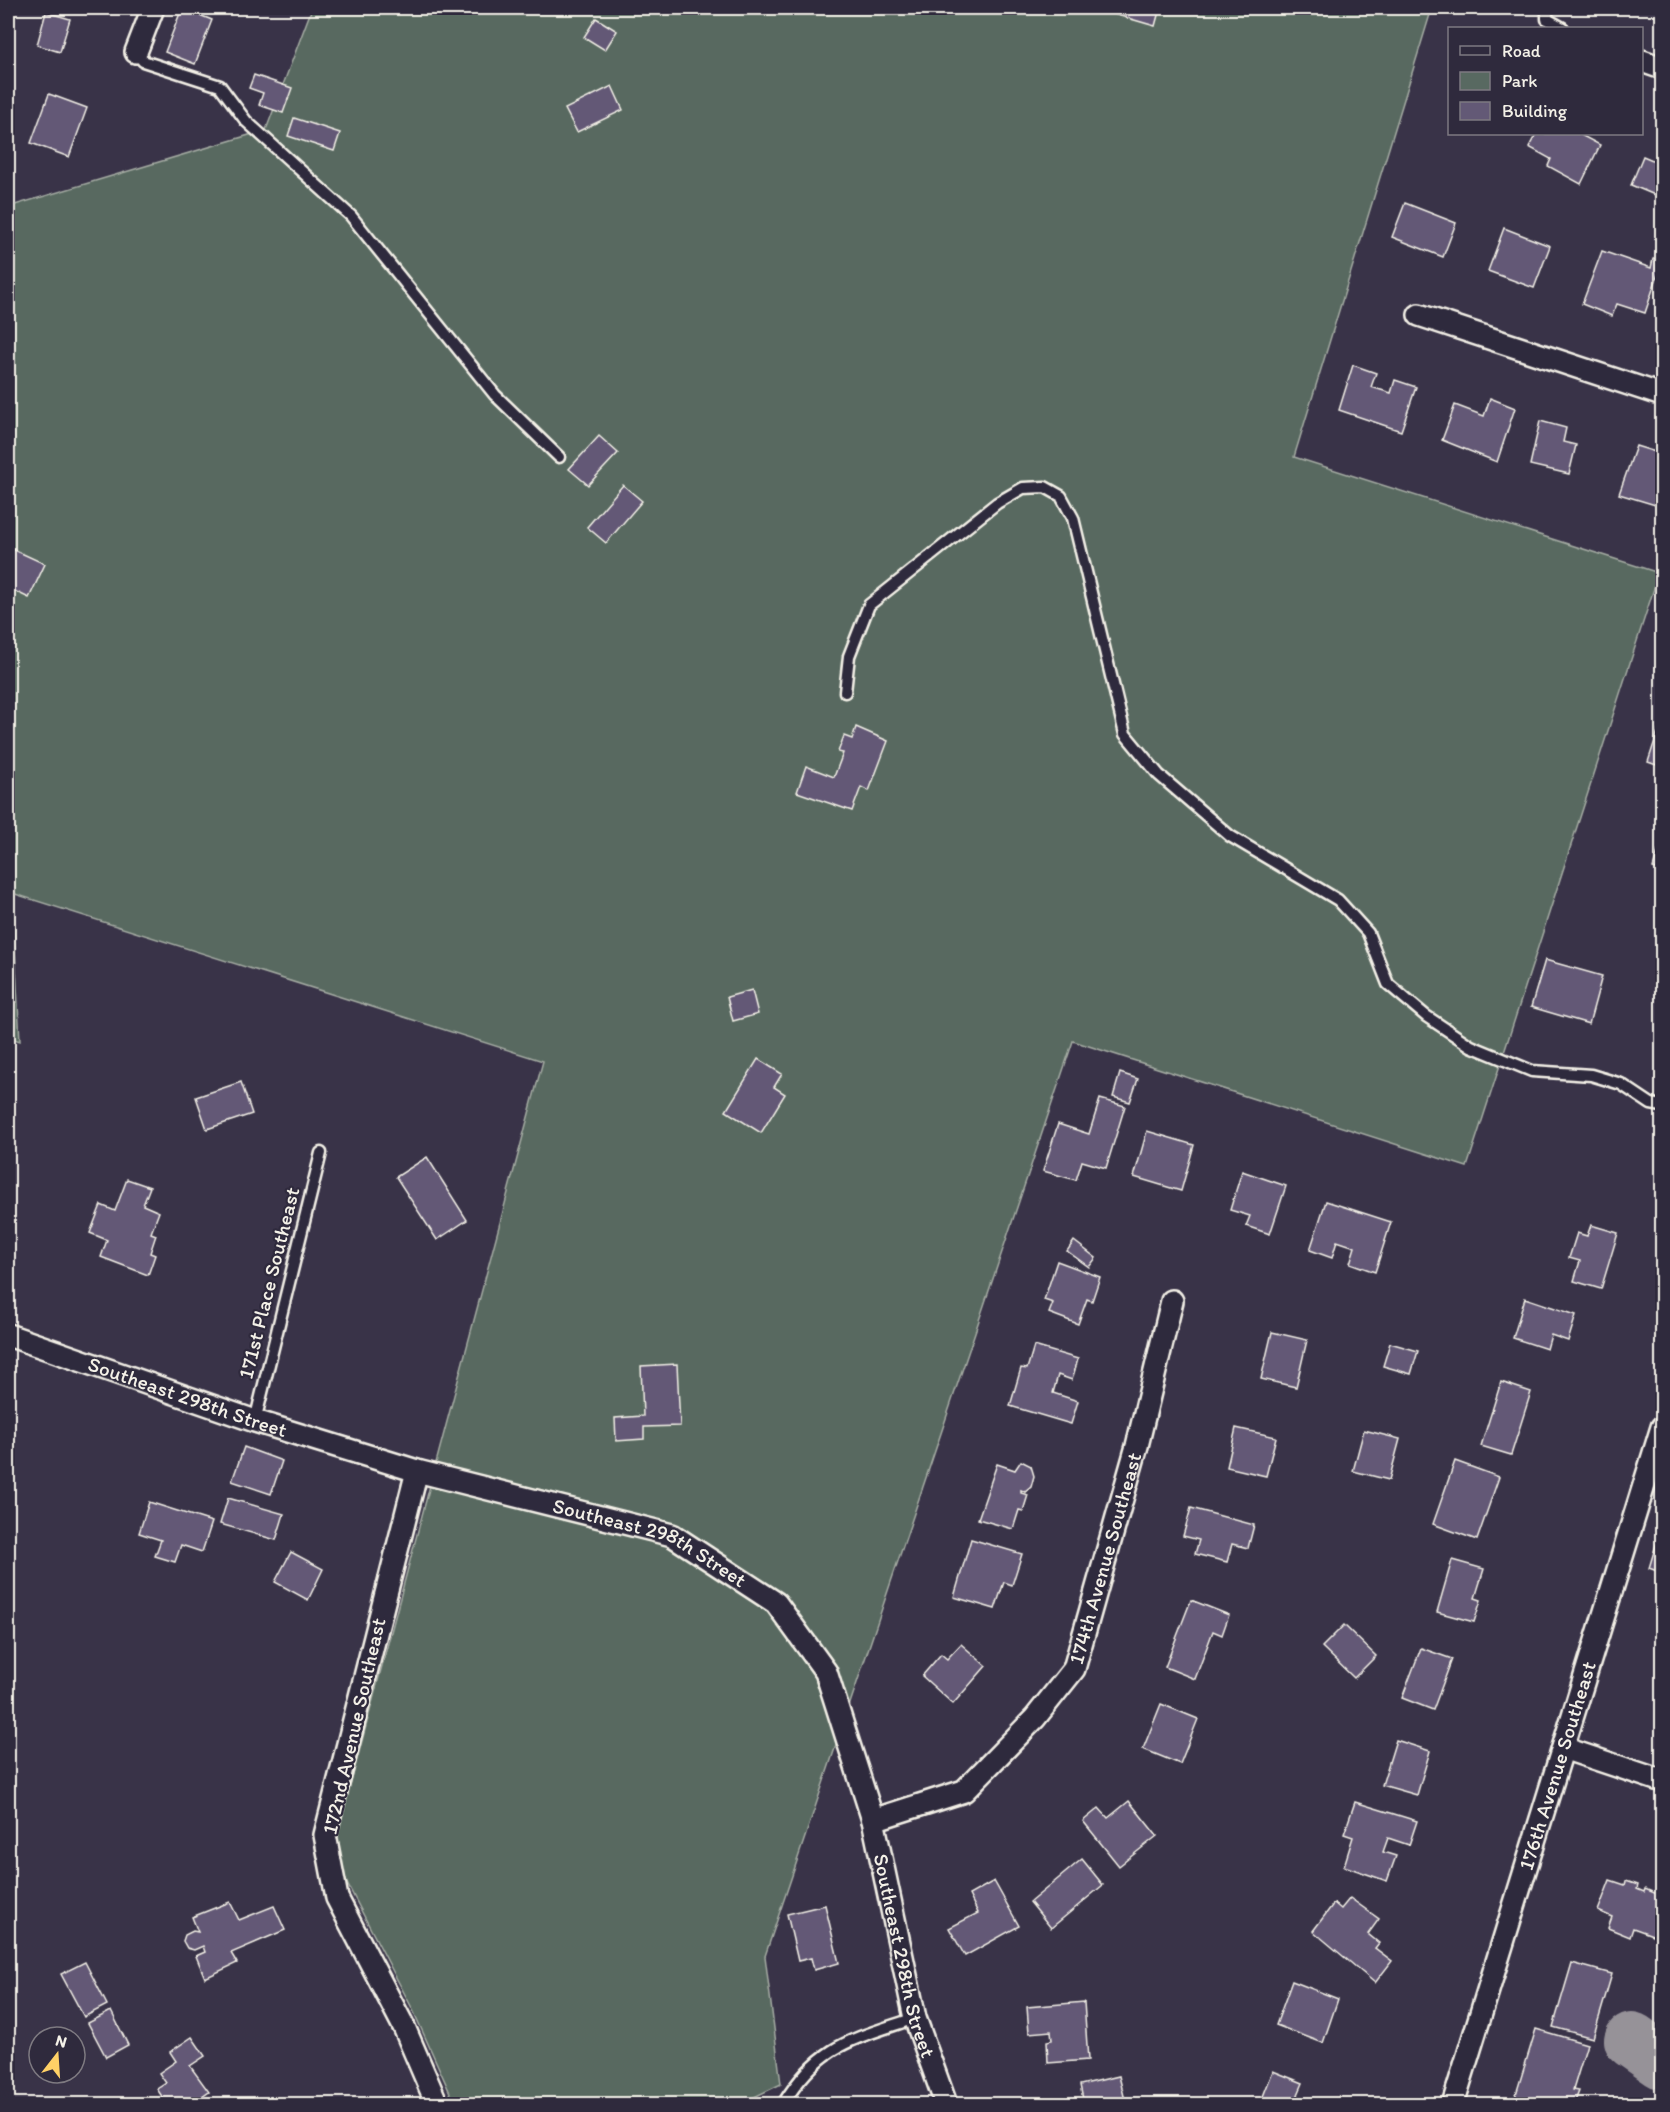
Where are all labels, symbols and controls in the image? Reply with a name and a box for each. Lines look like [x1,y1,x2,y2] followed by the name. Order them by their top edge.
[1448,27,1643,135] legend
[1502,40,1541,62] text: Road
[1502,70,1537,92] text: Park
[1502,100,1568,122] text: Building
[233,1184,304,1381] street label: 171st Place Southeast
[85,1351,290,1442] street label: Southeast 298th Street
[1063,1449,1147,1667] street label: 174th Avenue Southeast
[550,1493,751,1592] street label: Southeast 298th Street
[316,1615,391,1837] street label: 172nd Avenue Southeast
[1513,1658,1601,1873] street label: 176th Avenue Southeast
[868,1851,941,2061] street label: Southeast 298th Street
[27,2025,87,2085] north arrow
[53,2030,69,2052] text: N

